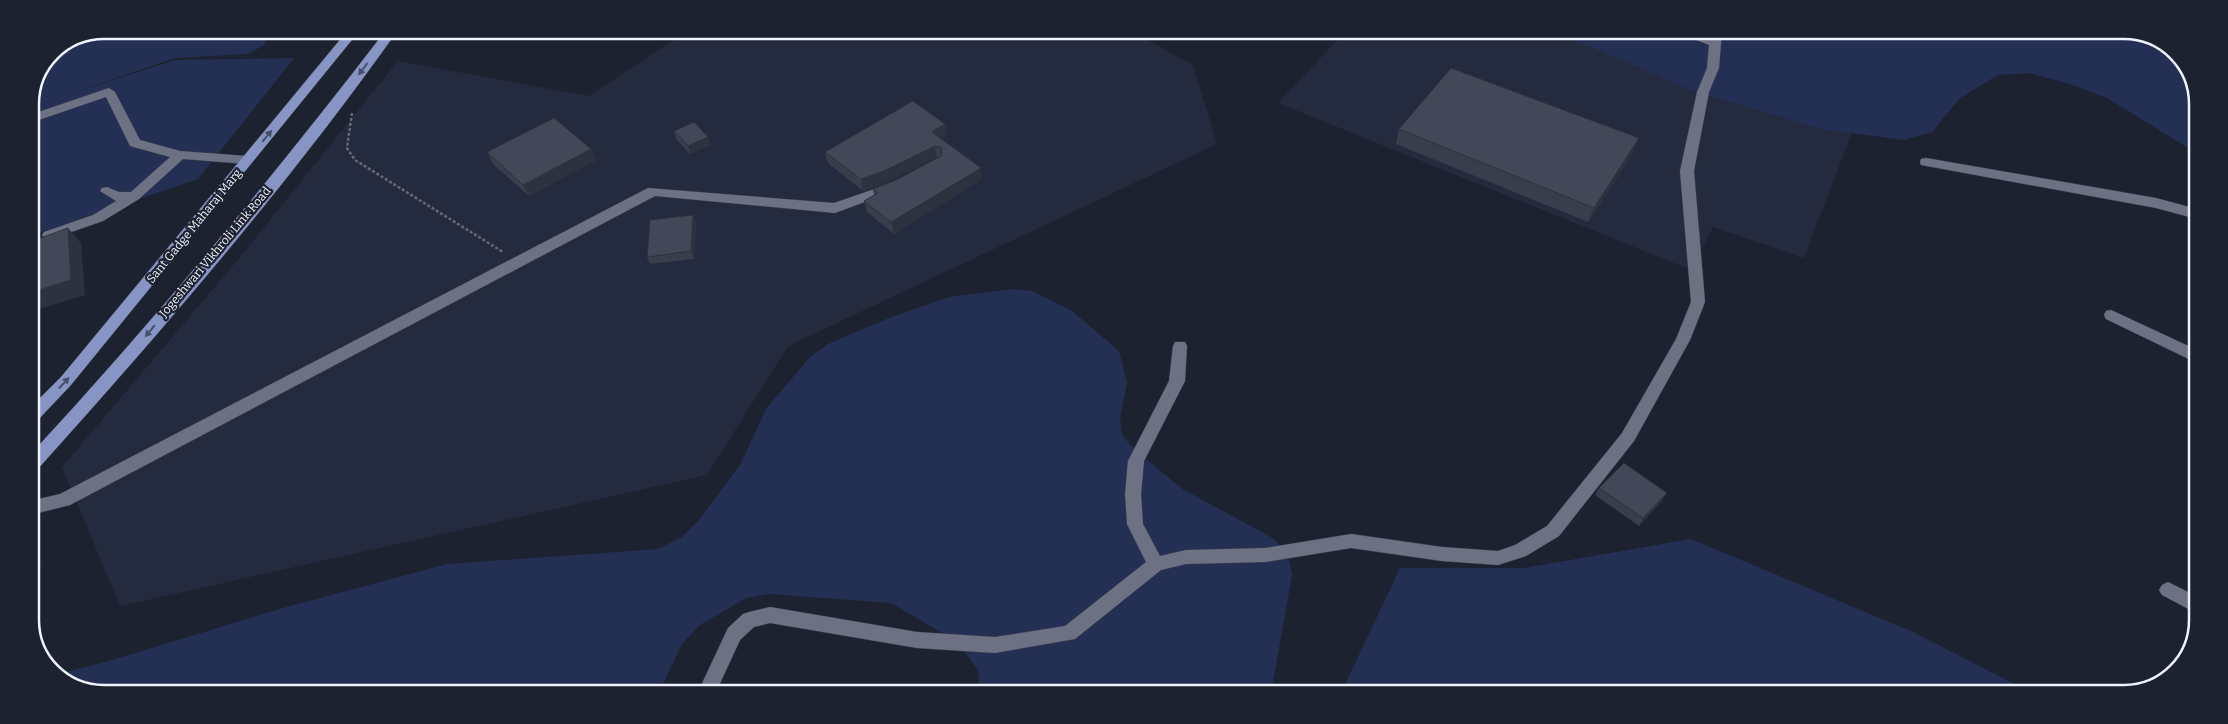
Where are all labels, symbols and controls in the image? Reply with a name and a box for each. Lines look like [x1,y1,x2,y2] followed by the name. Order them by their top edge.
[357,62,368,75] one-way arrow
[262,130,273,143] one-way arrow
[144,166,245,286] street label: Sant Gadge Maharaj Marg
[156,184,274,321] street label: Jogeshwari Vikhroli Link Road
[144,324,155,337] one-way arrow
[58,378,70,390] one-way arrow

